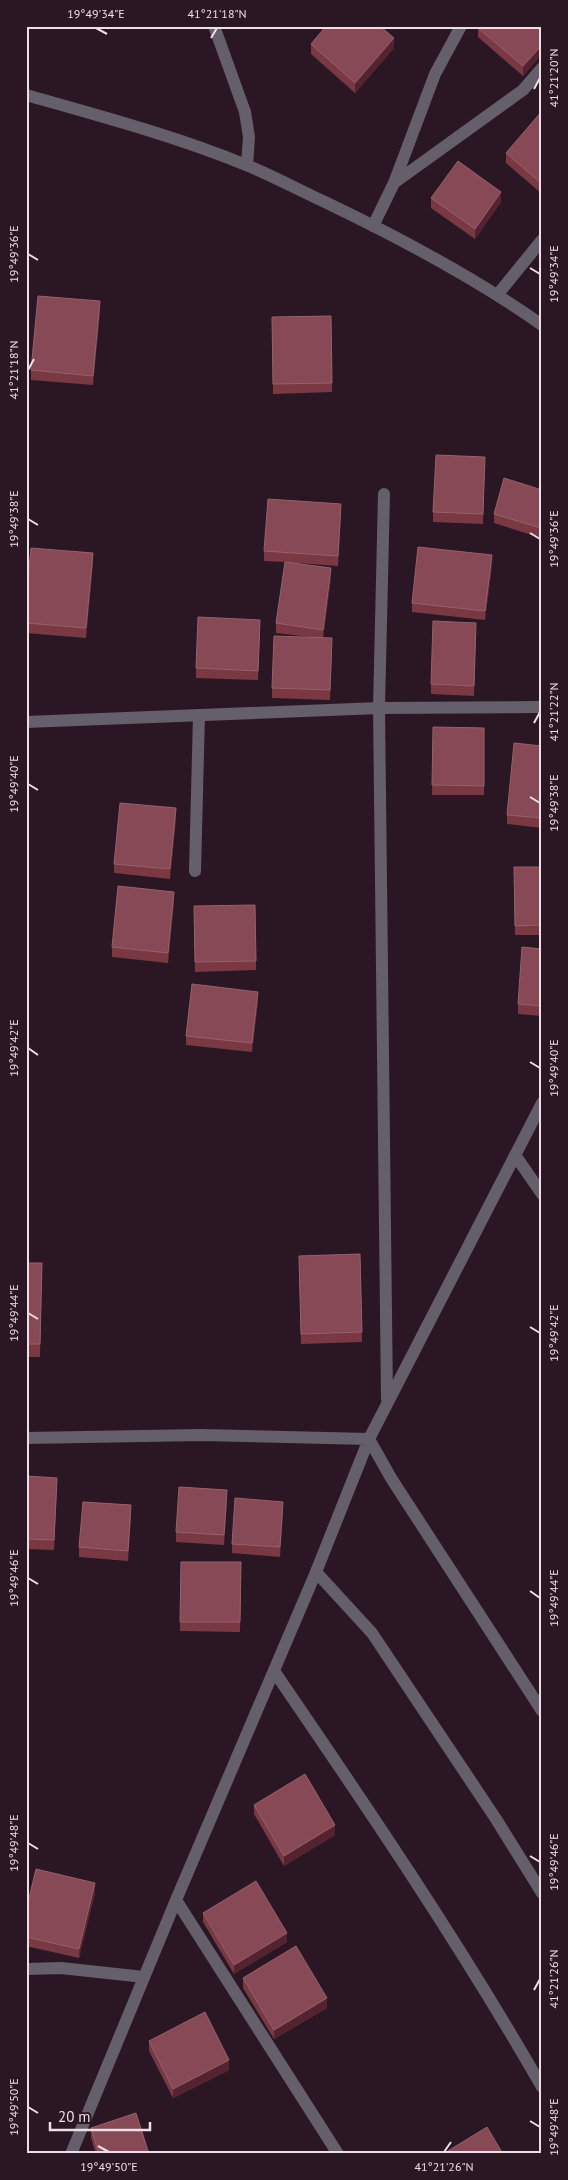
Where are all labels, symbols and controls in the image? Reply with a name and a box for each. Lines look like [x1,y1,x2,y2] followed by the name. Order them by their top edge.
[67,6,125,21] text: 19°49'34"E
[187,6,247,21] text: 41°21'18"N
[546,48,561,108] text: 41°21'20"N
[6,225,21,283] text: 19°49'36"E
[546,245,561,303] text: 19°49'34"E
[6,340,21,400] text: 41°21'18"N
[6,490,21,548] text: 19°49'38"E
[546,510,561,568] text: 19°49'36"E
[546,682,561,742] text: 41°21'22"N
[6,755,21,813] text: 19°49'40"E
[546,774,561,832] text: 19°49'38"E
[6,1019,21,1077] text: 19°49'42"E
[546,1039,561,1097] text: 19°49'40"E
[6,1284,21,1342] text: 19°49'44"E
[546,1304,561,1362] text: 19°49'42"E
[6,1549,21,1607] text: 19°49'46"E
[546,1569,561,1627] text: 19°49'44"E
[6,1814,21,1872] text: 19°49'48"E
[546,1833,561,1891] text: 19°49'46"E
[546,1949,561,2009] text: 41°21'26"N
[6,2078,21,2136] text: 19°49'50"E
[546,2098,561,2156] text: 19°49'48"E
[50,2100,150,2132] scale bar
[58,2107,91,2126] text: 20 m
[80,2159,138,2174] text: 19°49'50"E
[414,2159,474,2174] text: 41°21'26"N

